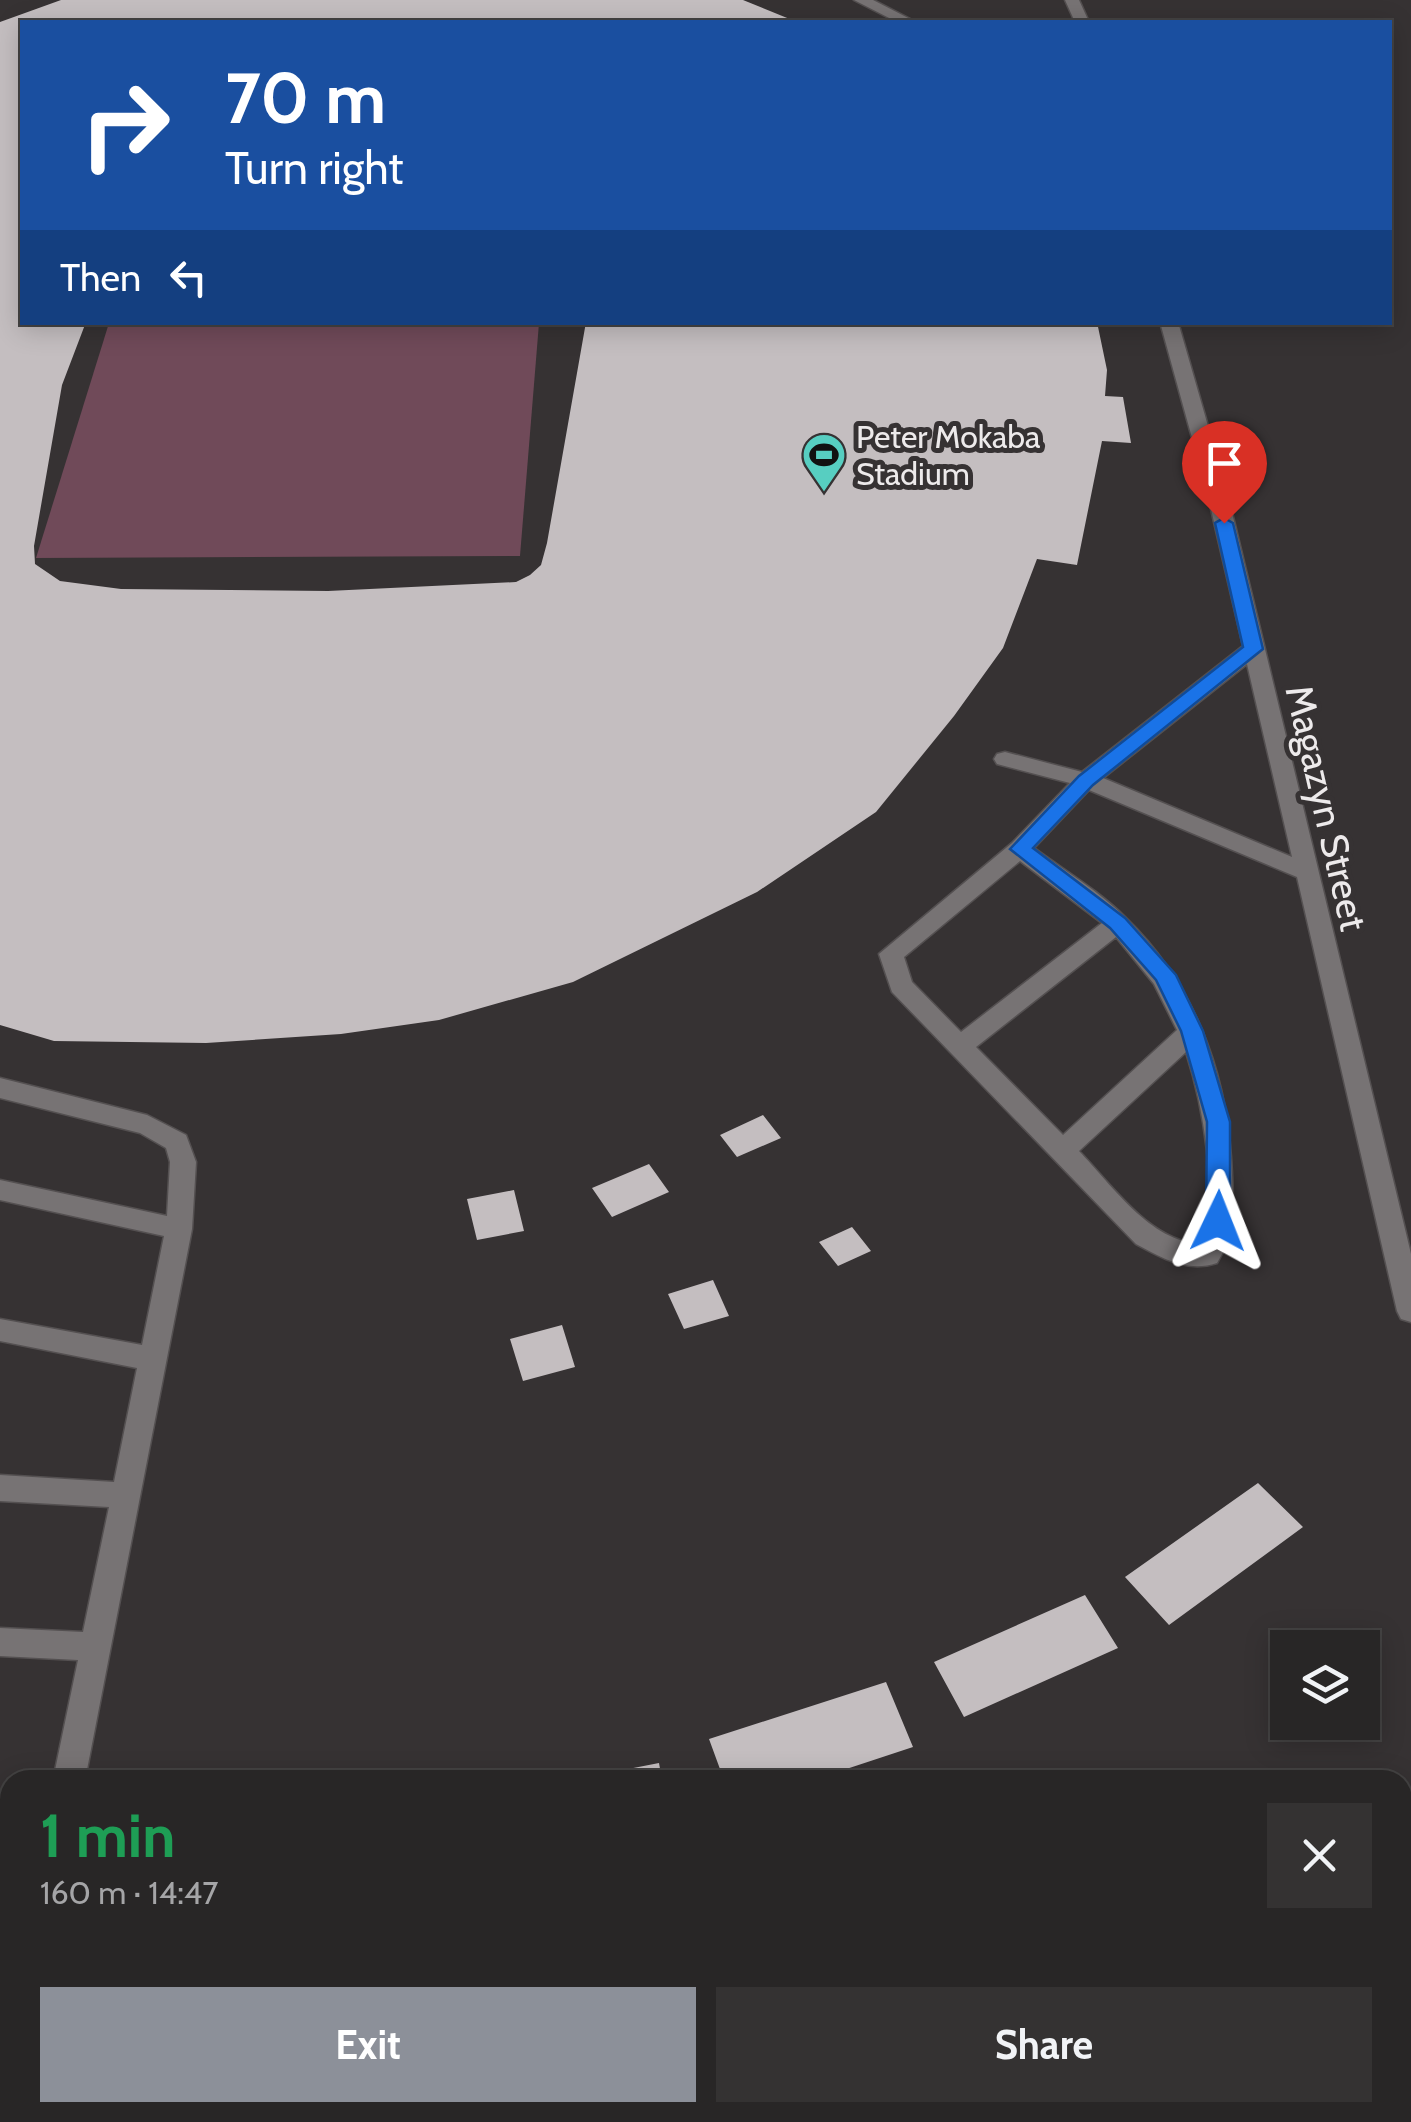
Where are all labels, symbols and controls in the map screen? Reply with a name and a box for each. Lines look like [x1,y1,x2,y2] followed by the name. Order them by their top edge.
[225,55,386,141] text: 70 m
[60,60,190,190] icon: right
[225,141,404,195] text: Turn right
[161,250,216,305] icon: left
[60,254,141,301] text: Then
[856,417,1041,493] place label: Peter Mokaba Stadium
[1182,421,1267,524] pin
[801,432,847,493] sports icon: Peter Mokaba Stadium
[1197,436,1252,491] icon: arrive
[1275,681,1378,935] street label: Magazyn Street
[1166,1169,1270,1273] position arrow
[1270,1630,1380,1740] map controls
[1270,1630,1380,1740] button: layers
[40,1799,175,1872] text: 1 min
[1267,1803,1372,1908] button: close
[40,1873,218,1912] text: 160 m · 14:47
[40,1987,696,2102] button: Exit
[716,1987,1372,2102] button: Share

